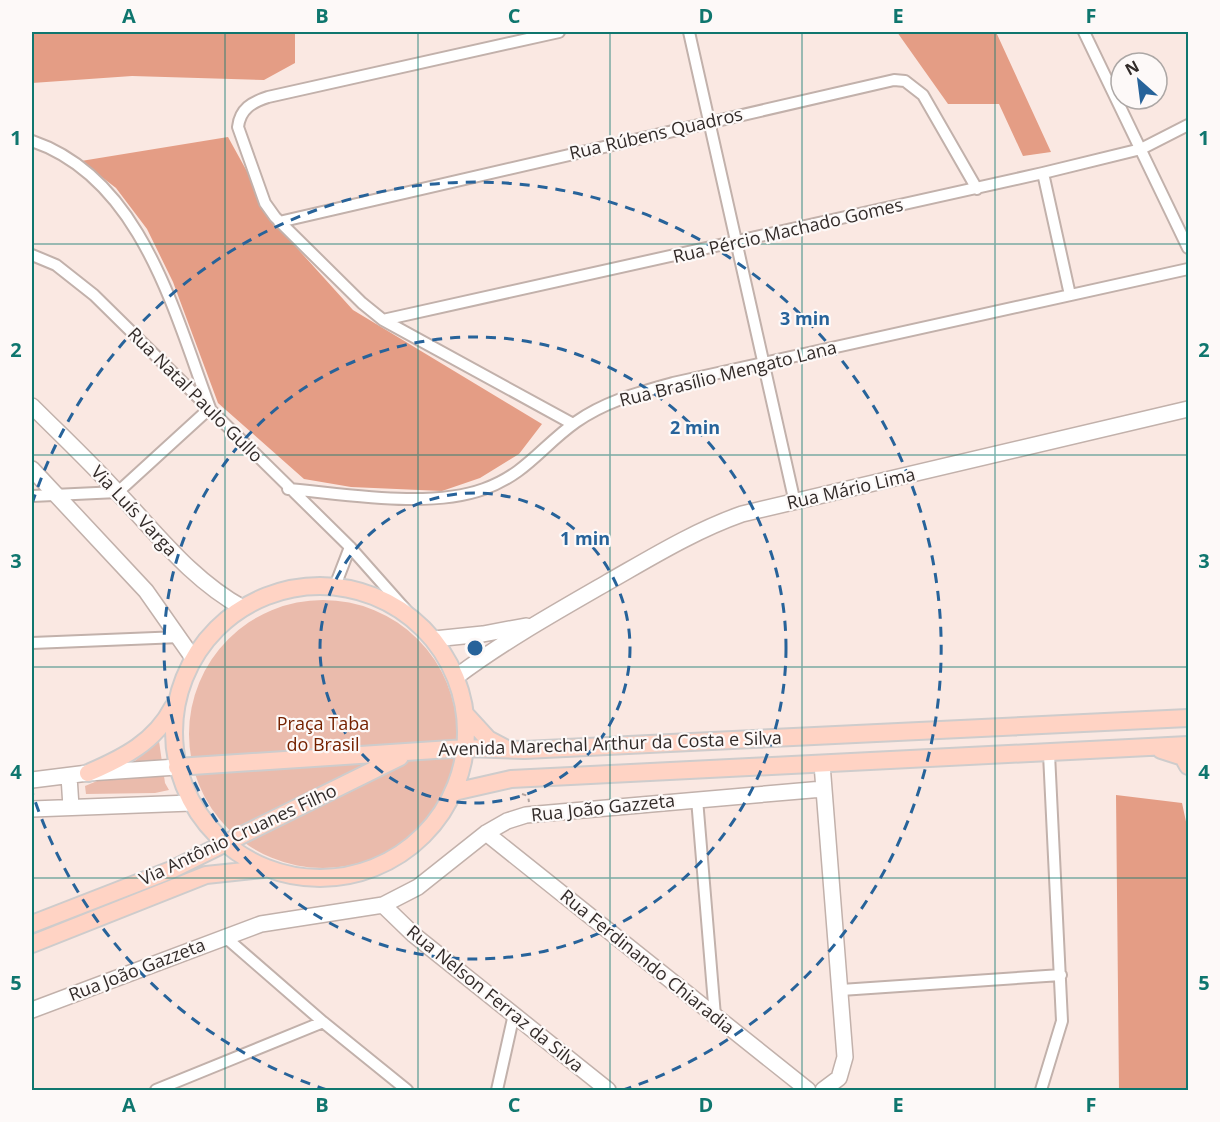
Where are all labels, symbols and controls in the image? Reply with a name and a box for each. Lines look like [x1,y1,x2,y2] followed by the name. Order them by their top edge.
[122,2,136,29] text: A
[315,2,329,29] text: B
[508,2,521,29] text: C
[699,2,713,29] text: D
[892,2,904,29] text: E
[1086,2,1096,29] text: F
[1109,51,1169,111] north arrow
[1121,55,1143,81] text: N
[567,101,745,165] street label: Rua Rúbens Quadros
[10,124,22,151] text: 1
[1198,124,1210,151] text: 1
[670,192,905,268] street label: Rua Pércio Machado Gomes
[780,306,830,330] text: 3 min
[123,321,269,467] street label: Rua Natal Paulo Gullo
[617,334,839,412] street label: Rua Brasílio Mengato Lana
[10,336,22,363] text: 2
[1198,336,1210,363] text: 2
[670,415,720,439] text: 2 min
[86,460,183,561] street label: Via Luís Varga
[784,462,917,514] street label: Rua Mário Lima
[560,526,610,550] text: 1 min
[10,547,22,574] text: 3
[1198,547,1210,574] text: 3
[465,638,485,658] centre of rings
[277,711,369,756] park label: Praça Taba do Brasil
[438,725,782,761] street label: Avenida Marechal Arthur da Costa e Silva
[10,758,22,785] text: 4
[1198,758,1210,785] text: 4
[135,778,340,890] street label: Via Antônio Cruanes Filho
[530,788,676,826] street label: Rua João Gazzeta
[556,883,740,1039] street label: Rua Ferdinando Chiaradia
[402,919,589,1077] street label: Rua Nelson Ferraz da Silva
[65,932,208,1006] street label: Rua João Gazzeta
[10,969,22,996] text: 5
[1198,969,1210,996] text: 5
[122,1091,136,1118] text: A
[315,1091,329,1118] text: B
[508,1091,521,1118] text: C
[699,1091,713,1118] text: D
[892,1091,904,1118] text: E
[1086,1091,1096,1118] text: F

